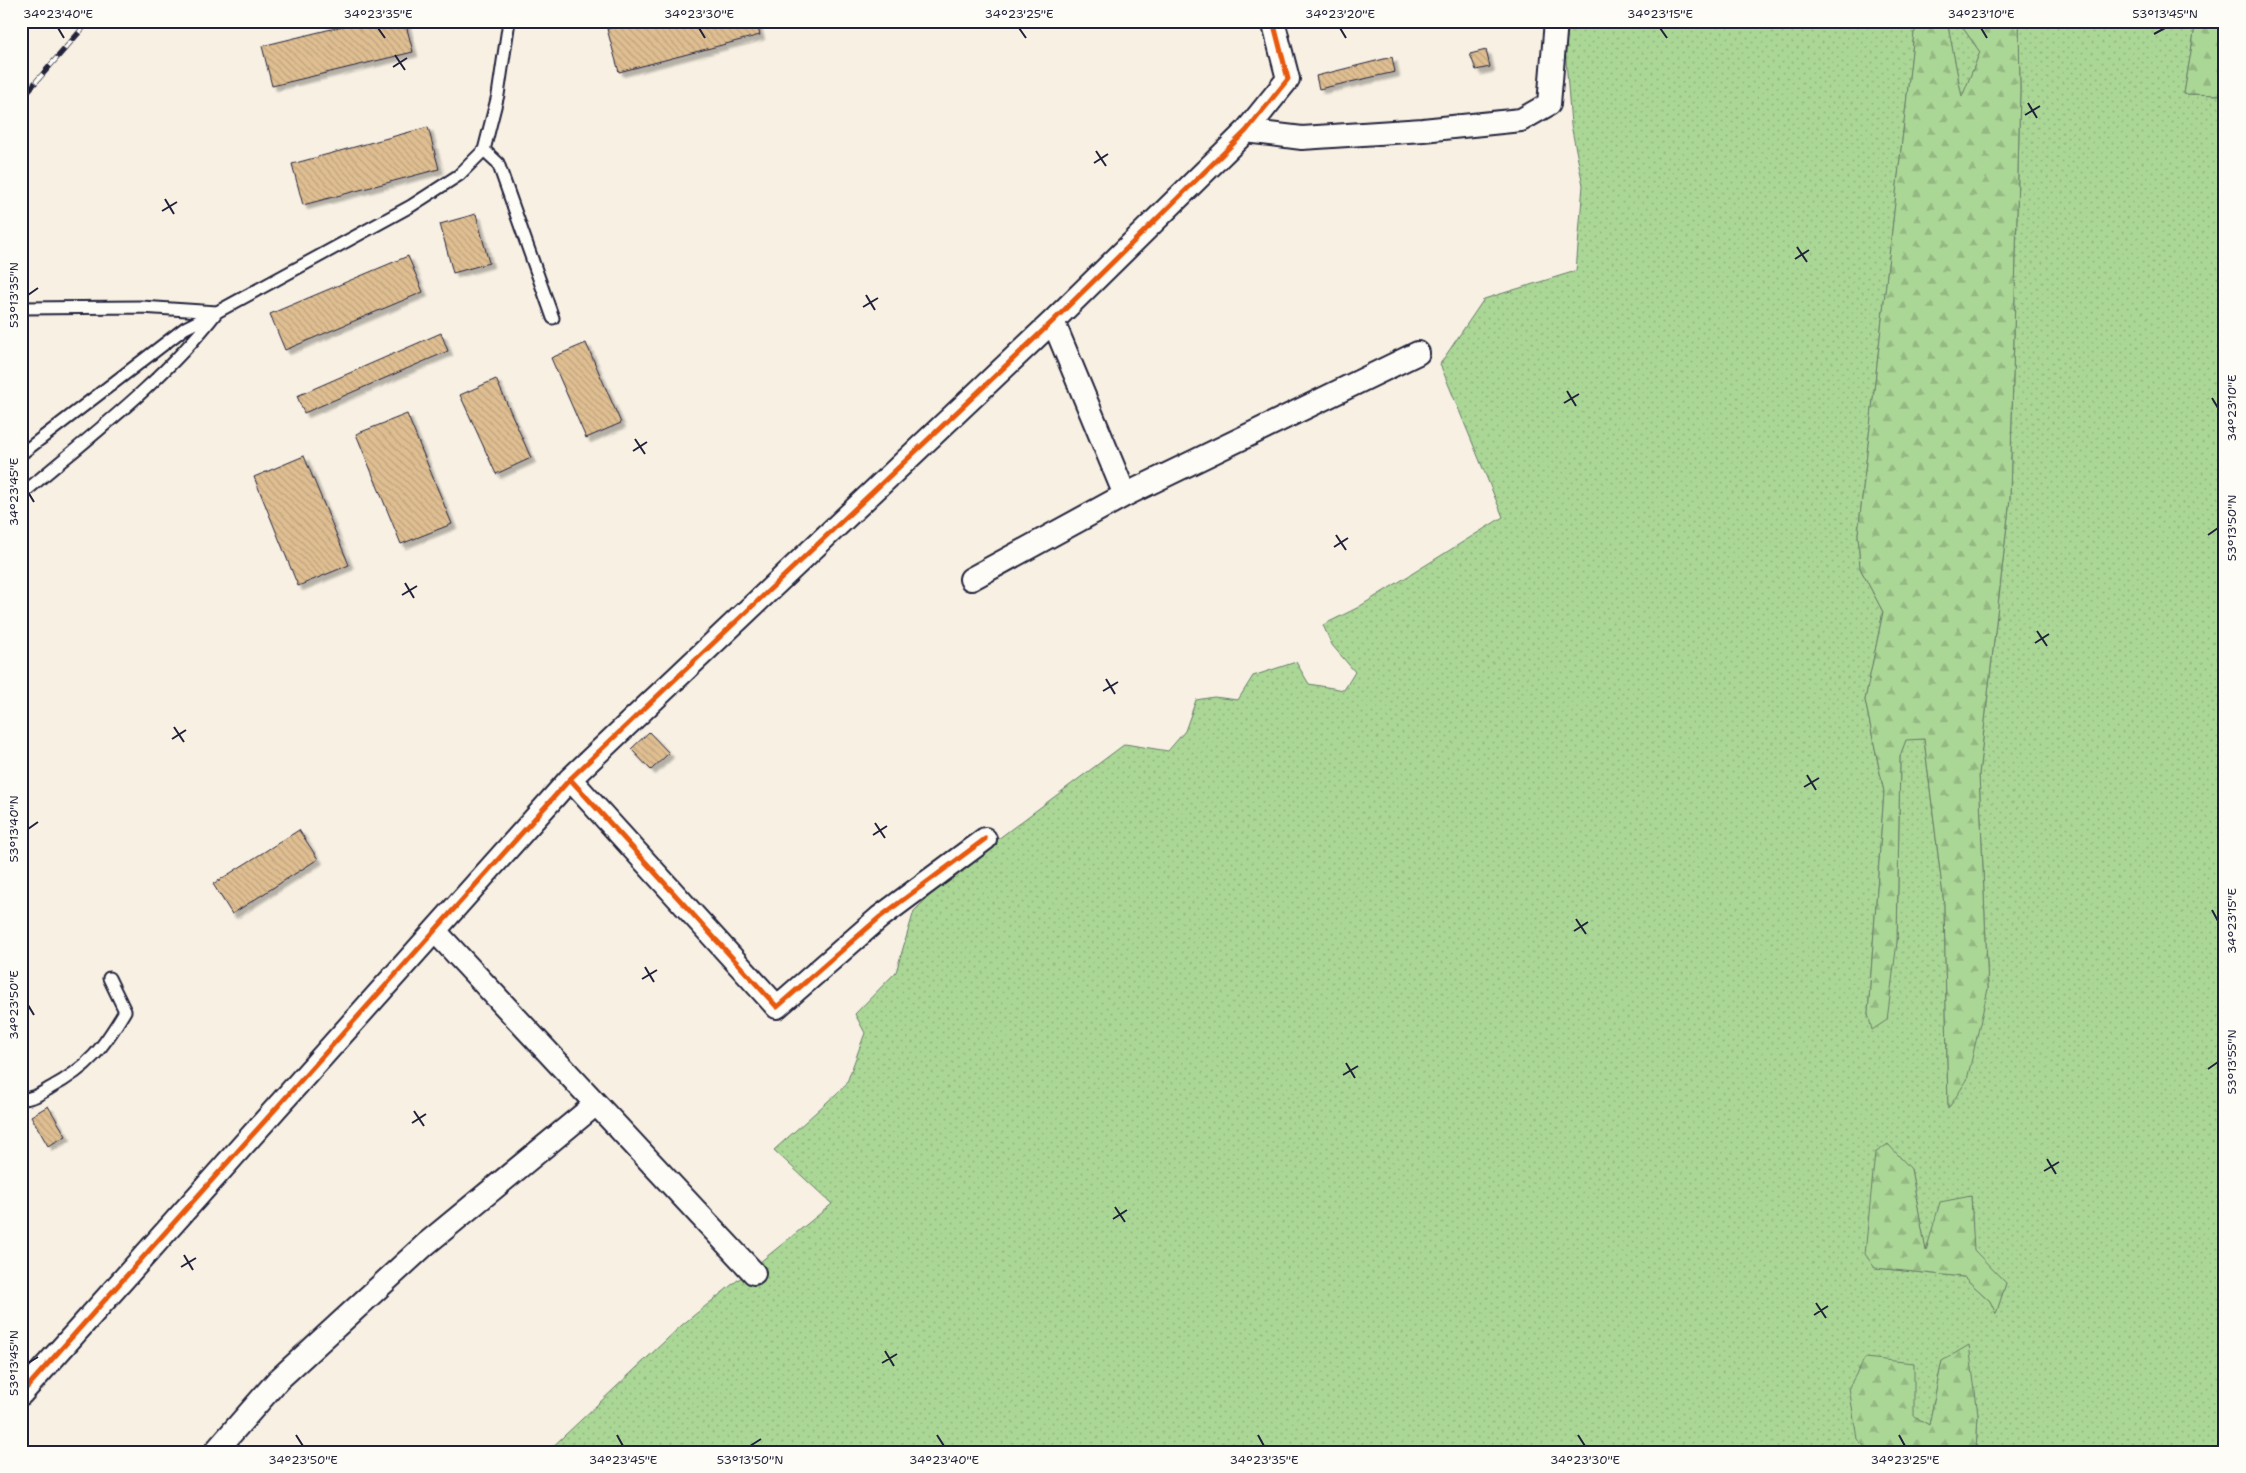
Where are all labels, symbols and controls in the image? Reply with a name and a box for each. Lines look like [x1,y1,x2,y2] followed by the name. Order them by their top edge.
[23,6,93,22] text: 34°23'40"E
[344,6,412,22] text: 34°23'35"E
[664,6,734,22] text: 34°23'30"E
[985,6,1053,22] text: 34°23'25"E
[1305,6,1375,22] text: 34°23'20"E
[1627,6,1693,22] text: 34°23'15"E
[1947,6,2015,22] text: 34°23'10"E
[2132,6,2198,22] text: 53°13'45"N
[6,262,22,328] text: 53°13'35"N
[2224,374,2240,442] text: 34°23'10"E
[6,458,22,526] text: 34°23'45"E
[2224,495,2240,561] text: 53°13'50"N
[6,795,22,863] text: 53°13'40"N
[2224,888,2240,954] text: 34°23'15"E
[6,970,22,1040] text: 34°23'50"E
[2224,1029,2240,1095] text: 53°13'55"N
[6,1330,22,1396] text: 53°13'45"N
[268,1452,338,1468] text: 34°23'50"E
[589,1452,657,1468] text: 34°23'45"E
[717,1452,783,1468] text: 53°13'50"N
[909,1452,979,1468] text: 34°23'40"E
[1230,1452,1298,1468] text: 34°23'35"E
[1550,1452,1620,1468] text: 34°23'30"E
[1871,1452,1939,1468] text: 34°23'25"E

